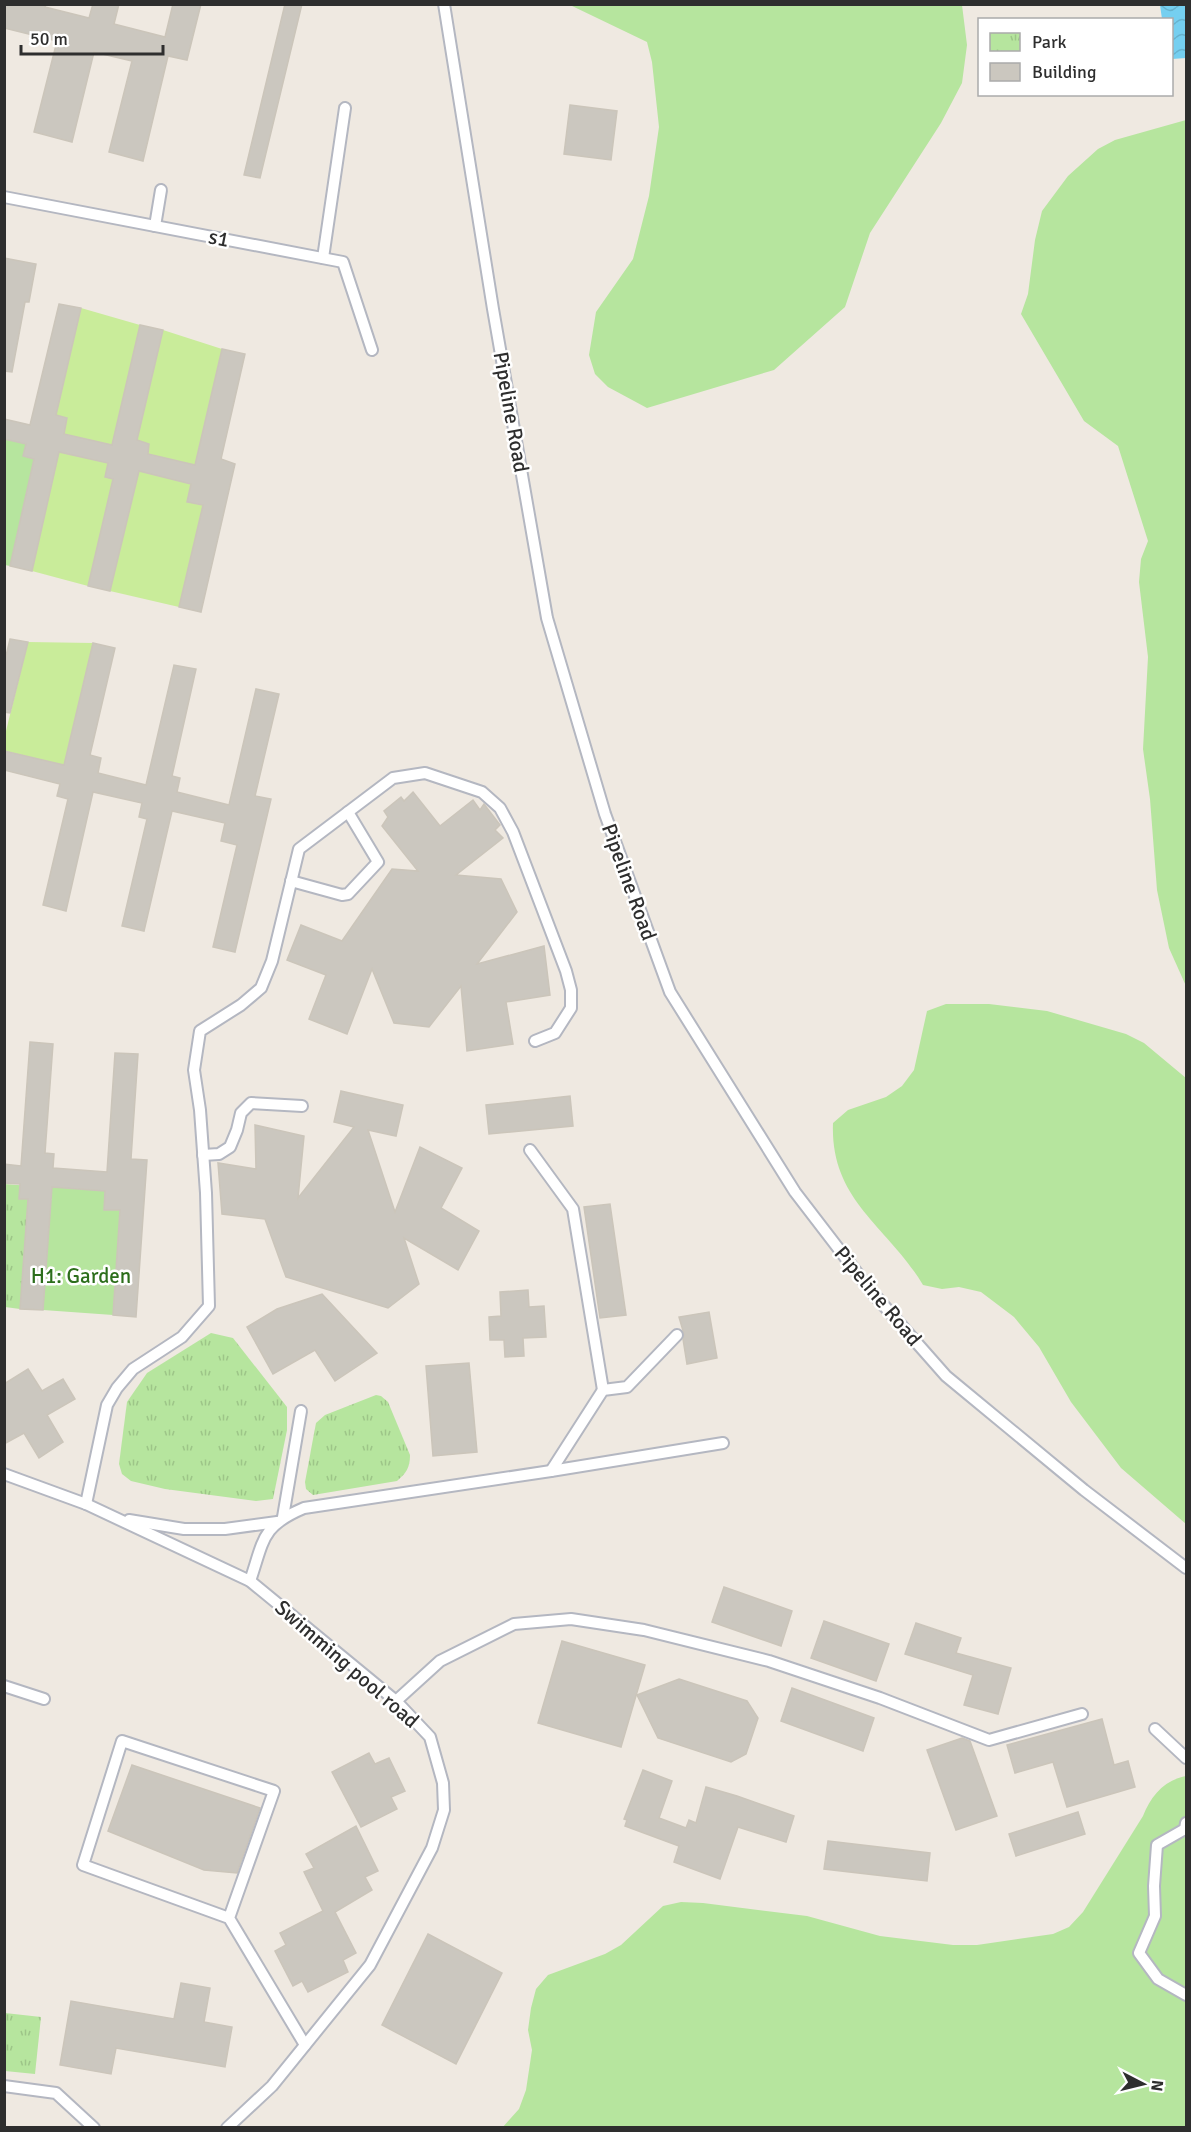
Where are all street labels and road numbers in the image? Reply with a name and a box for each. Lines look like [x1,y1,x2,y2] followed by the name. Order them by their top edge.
[206,223,232,253] street label: s1
[488,349,534,475] street label: Pipeline Road
[596,820,662,944] street label: Pipeline Road
[829,1241,927,1351] street label: Pipeline Road
[270,1594,424,1734] street label: Swimming pool road

